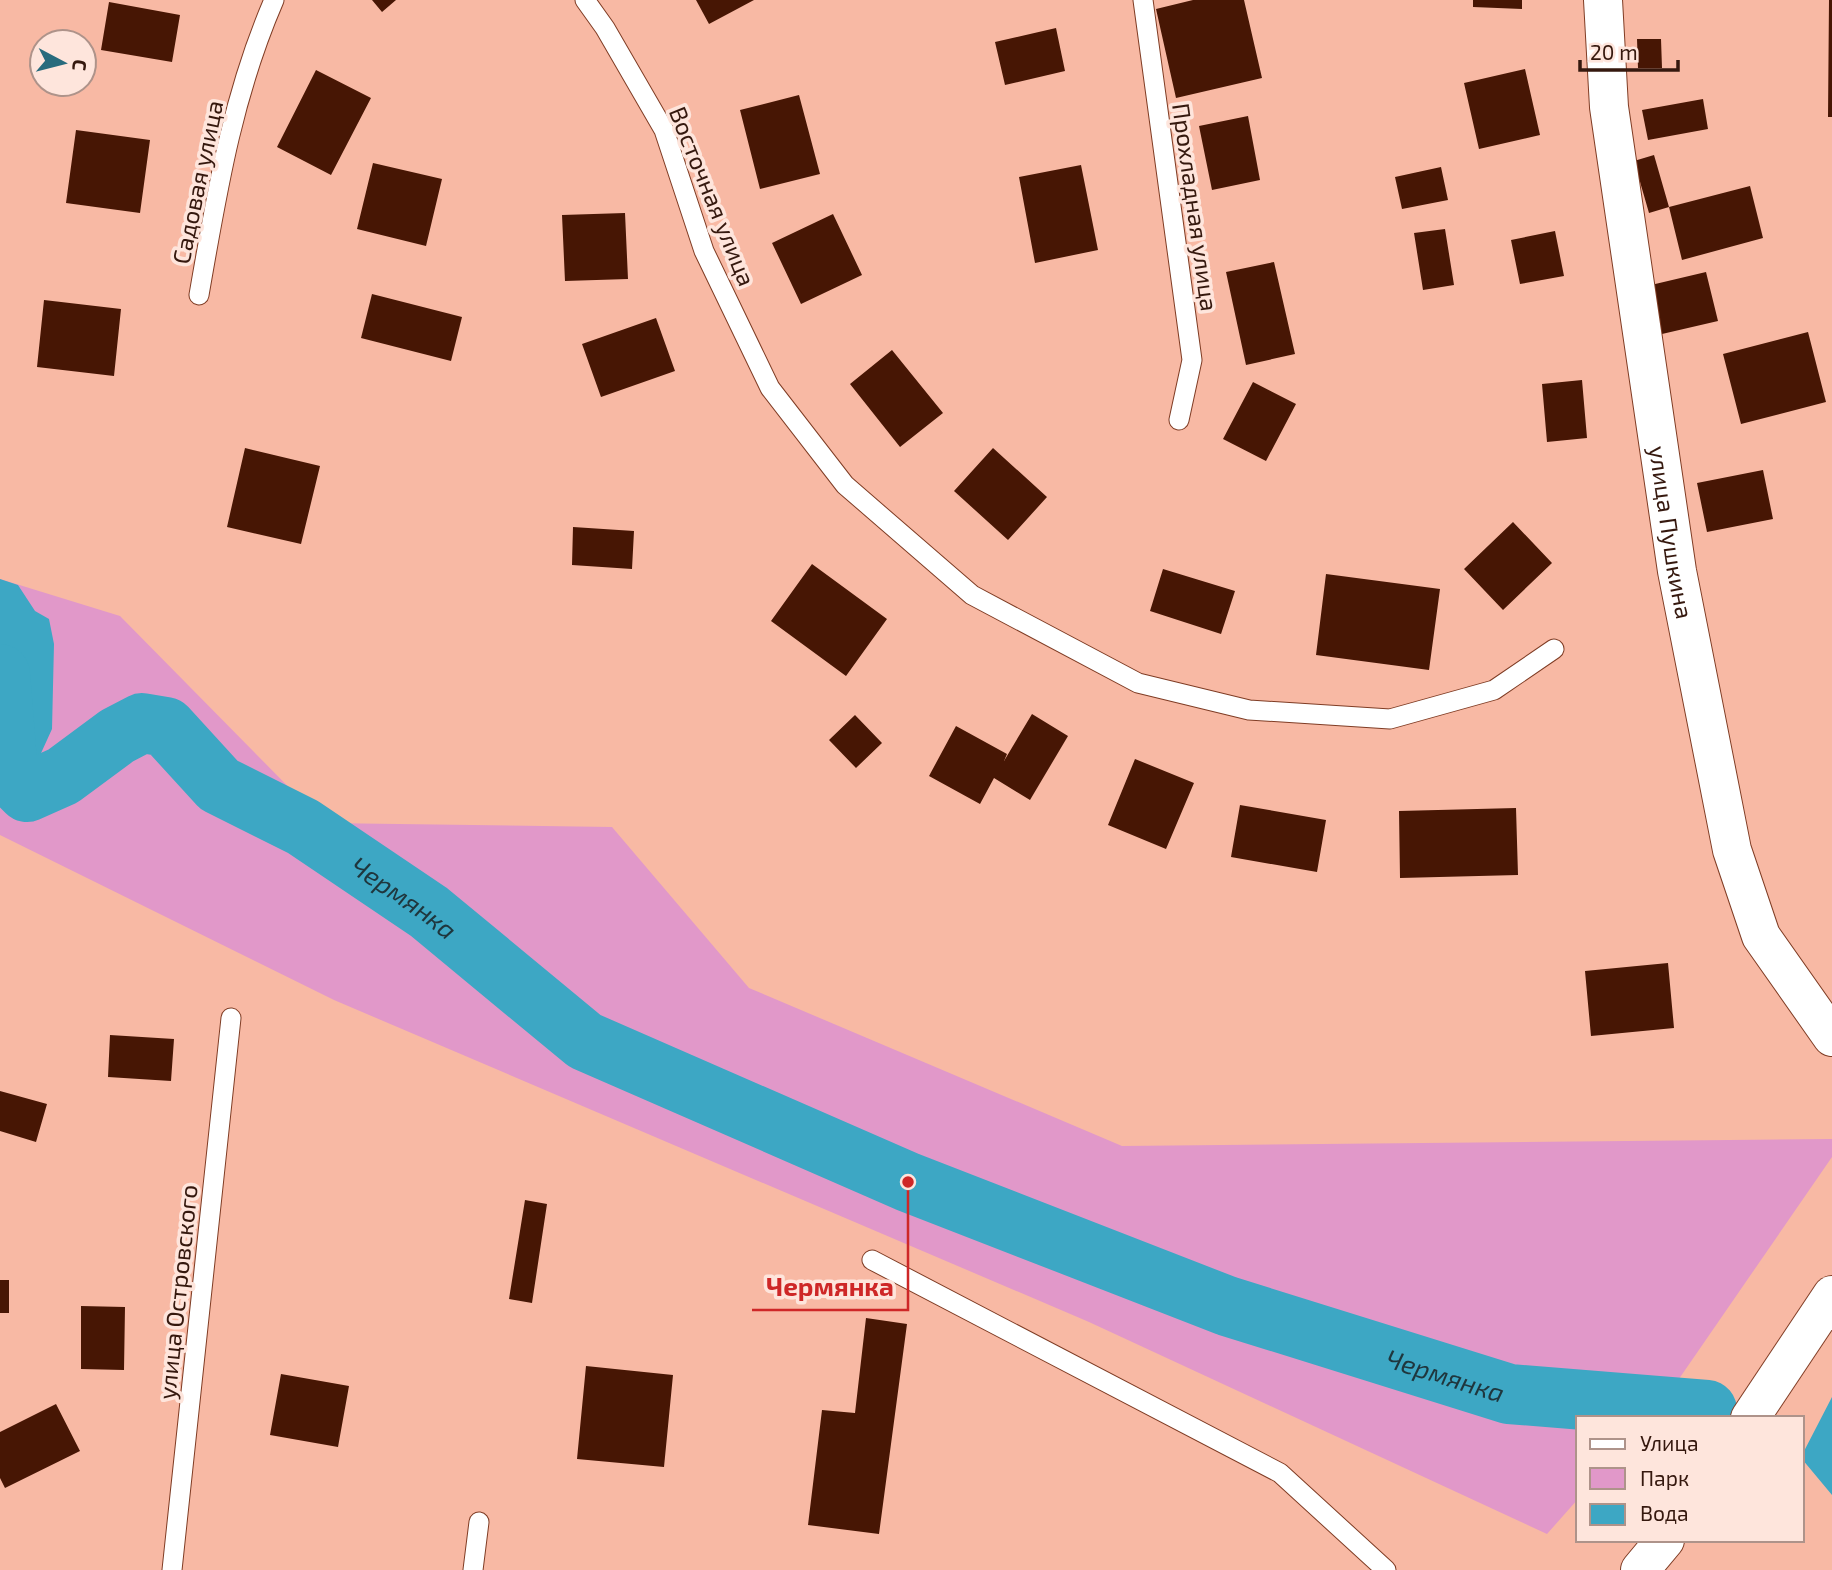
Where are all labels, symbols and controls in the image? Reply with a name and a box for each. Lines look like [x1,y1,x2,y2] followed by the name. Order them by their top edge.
[28,28,98,98] north arrow
[1580,28,1678,72] scale bar
[1590,39,1638,64] text: 20 m
[68,58,92,72] text: С
[165,98,229,267] street label: Садовая улица
[1166,101,1225,313] street label: Прохладная улица
[663,102,762,290] street label: Восточная улица
[1643,444,1701,621] street label: улица Пушкина
[346,849,464,945] water label: Чермянка
[151,1183,204,1401] street label: улица Островского
[752,1263,908,1310] callout: Чермянка
[766,1270,894,1301] text: Чермянка
[1383,1341,1509,1407] water label: Чермянка
[1576,1416,1804,1542] legend
[1640,1430,1699,1455] text: Улица
[1640,1465,1689,1490] text: Парк
[1640,1500,1689,1525] text: Вода

